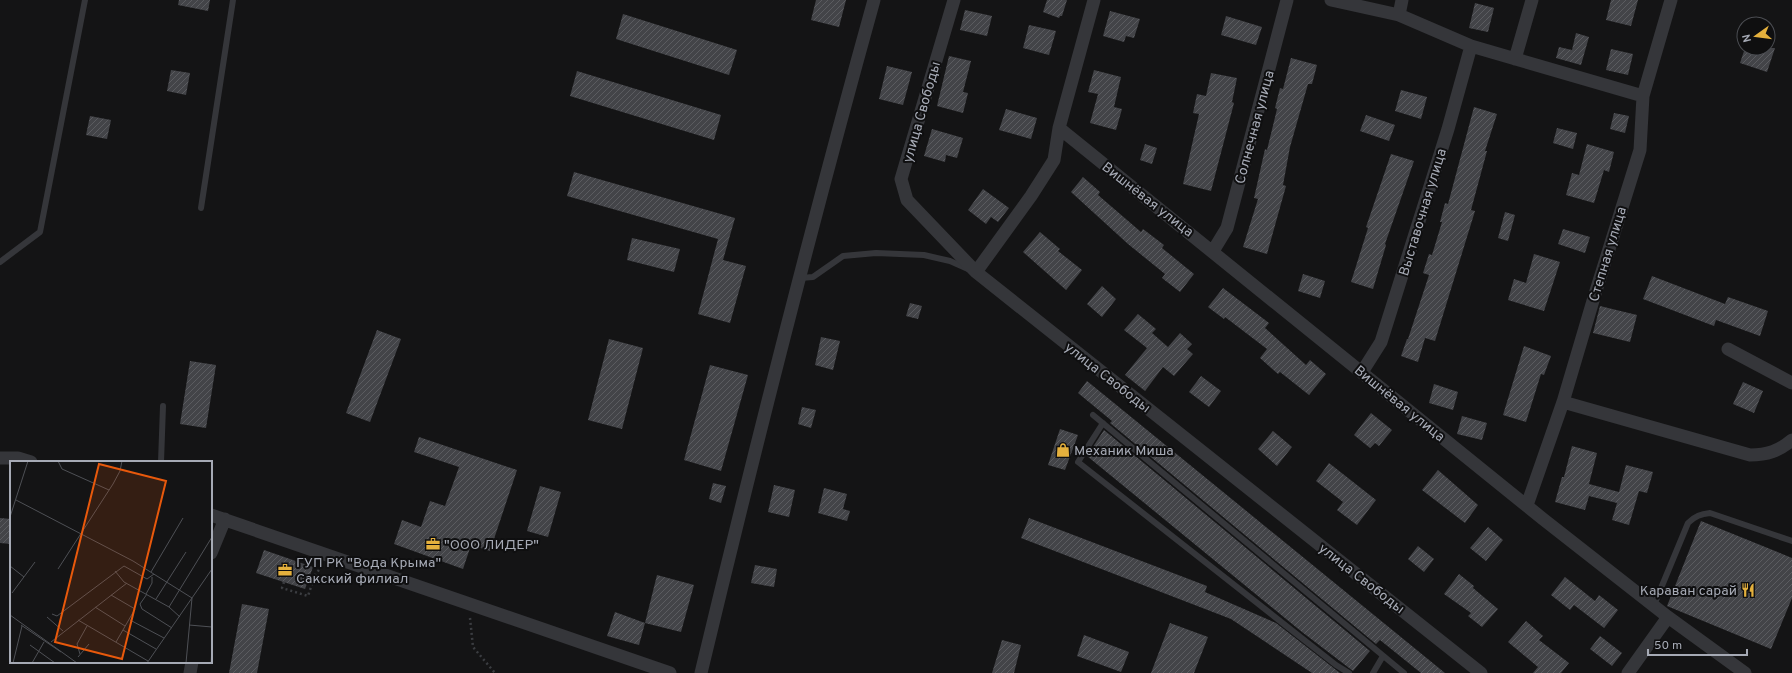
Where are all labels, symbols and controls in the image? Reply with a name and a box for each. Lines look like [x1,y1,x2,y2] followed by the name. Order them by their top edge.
[1736,16,1776,56] north arrow
[1740,33,1755,44] text: N
[900,60,945,165] street label: улица Свободы
[1232,69,1279,186] street label: Солнечная улица
[1396,147,1451,278] street label: Выставочная улица
[1098,159,1196,241] street label: Вишнёвая улица
[1586,205,1631,304] street label: Степная улица
[1061,339,1153,417] street label: улица Свободы
[1350,362,1448,446] street label: Вишнёвая улица
[1055,442,1071,458] shop icon: Механик Миша
[1074,443,1174,460] place label: Механик Миша
[10,461,212,663] inset map
[425,536,441,552] office icon: "ООО ЛИДЕР"
[444,537,539,554] place label: "ООО ЛИДЕР"
[1315,540,1407,618] street label: улица Свободы
[296,555,441,588] place label: ГУП РК "Вода Крыма" Сакский филиал
[277,562,293,578] office icon: ГУП РК "Вода Крыма" Сакский филиал
[1740,582,1756,598] restaurant icon: Караван сарай
[1640,583,1737,600] place label: Караван сарай
[1648,631,1747,657] scale bar
[1654,638,1682,654] text: 50 m

